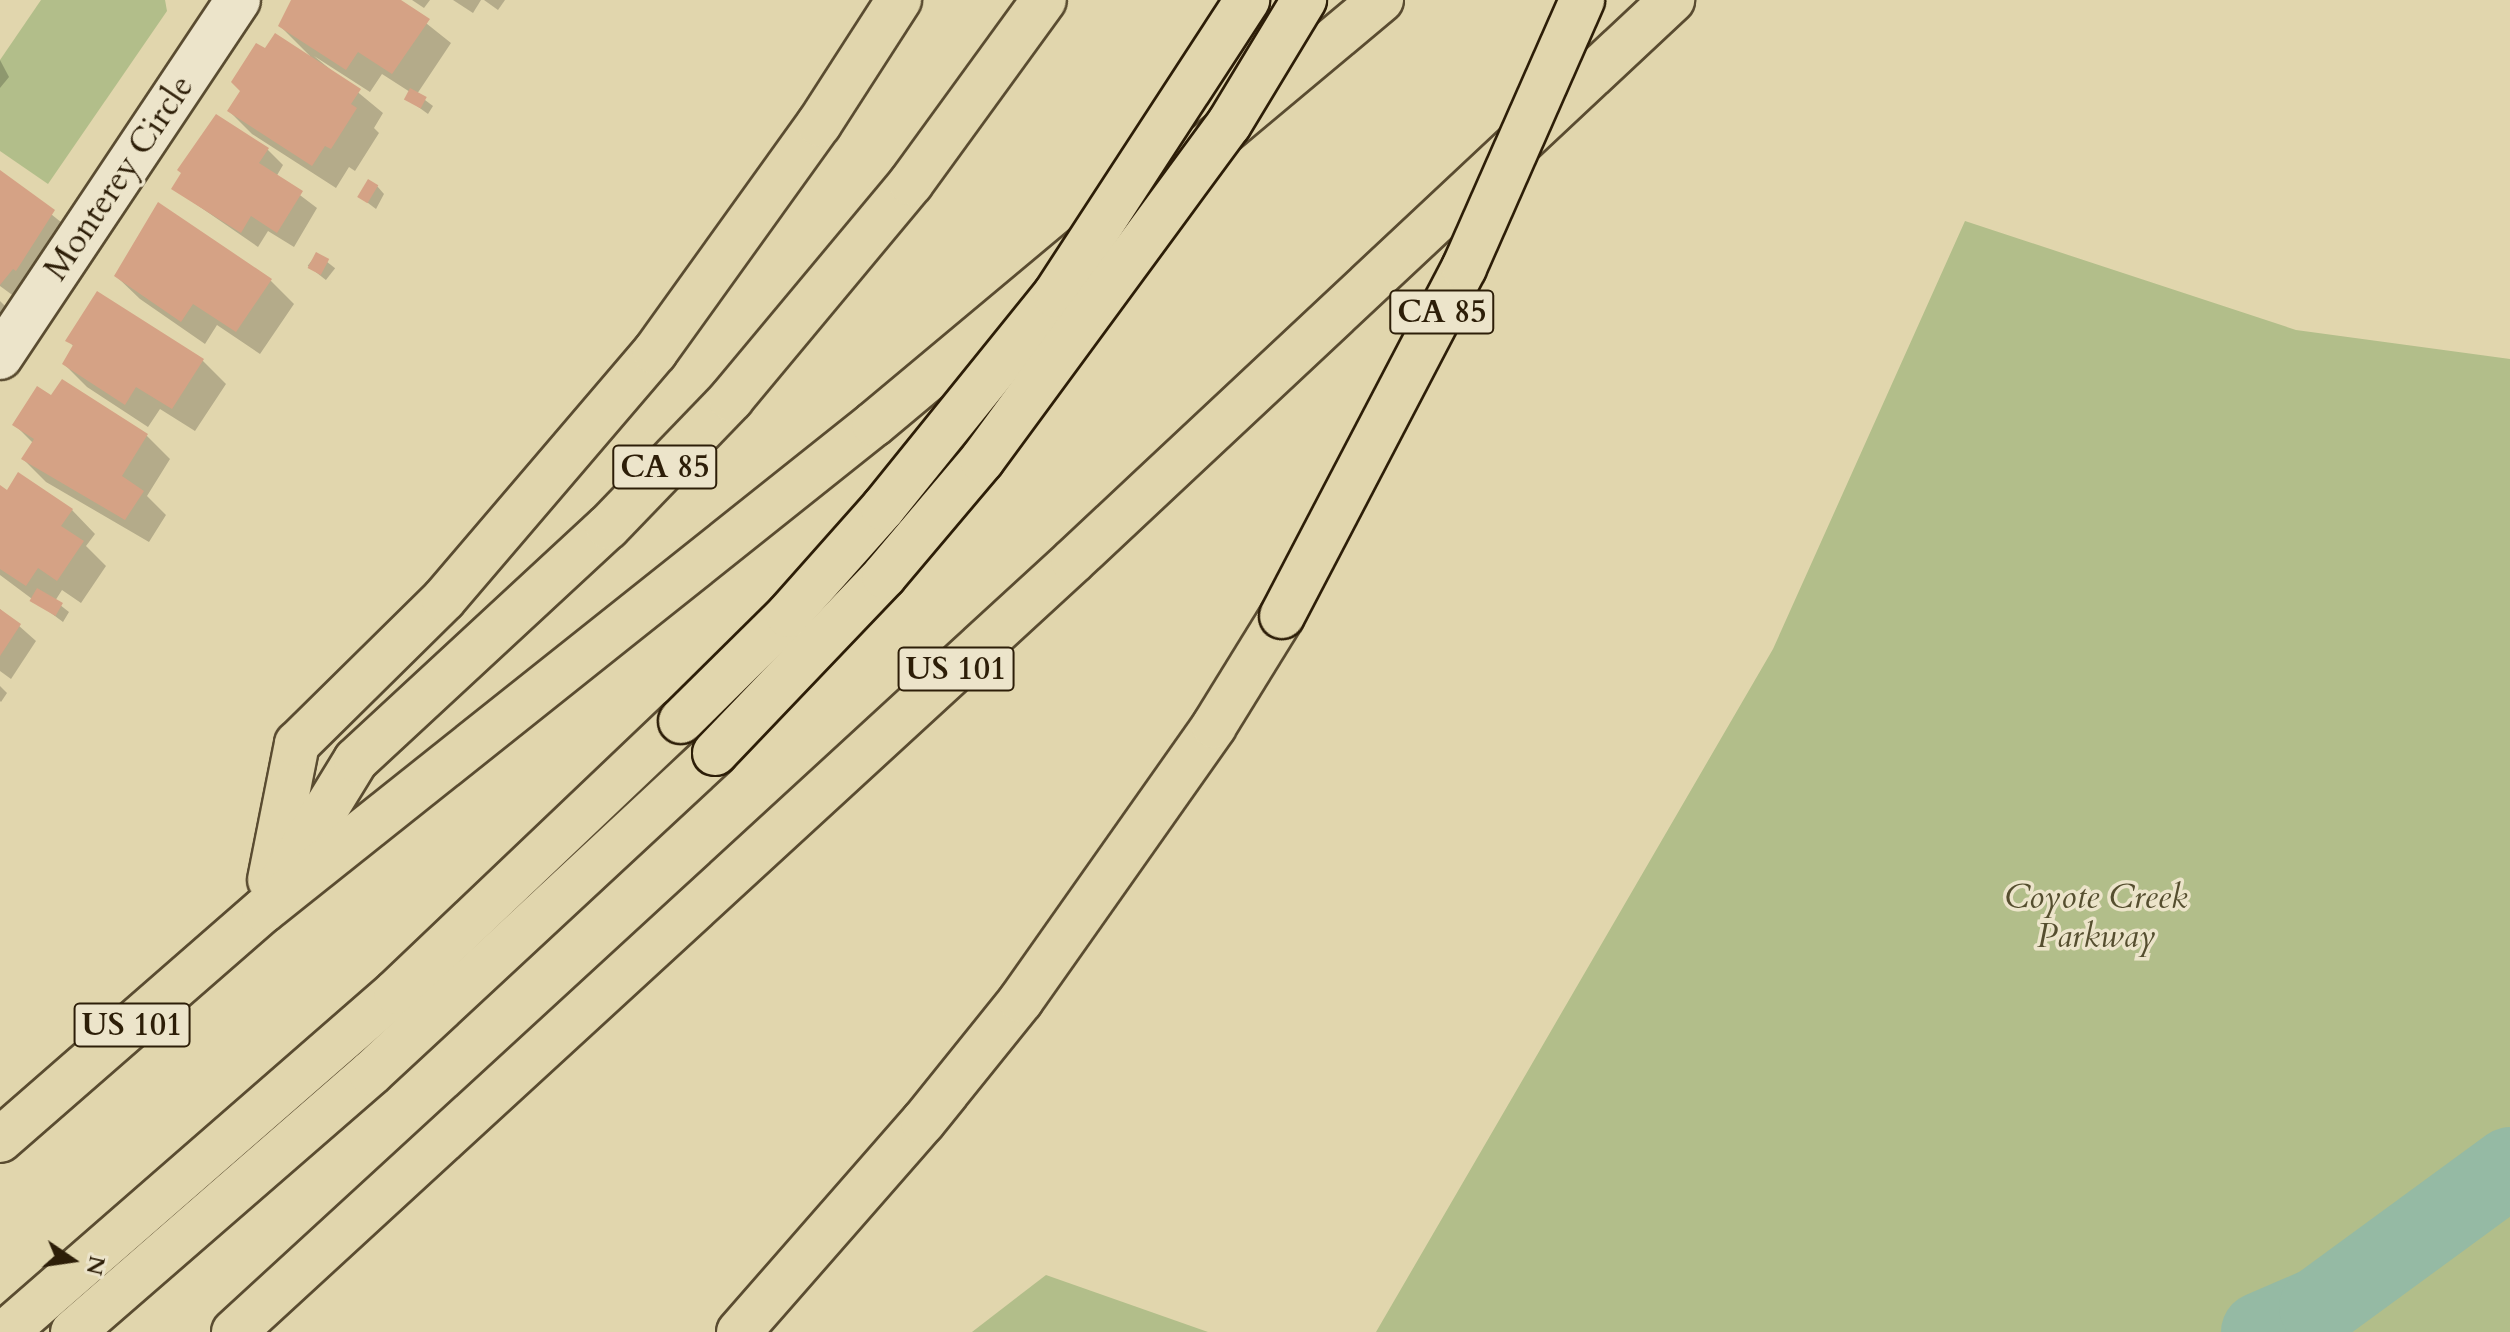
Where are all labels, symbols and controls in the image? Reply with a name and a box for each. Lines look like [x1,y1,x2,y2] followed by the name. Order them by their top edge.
[35,68,203,288] street label: Monterey Circle
[1388,284,1496,340] road number: CA 85
[611,439,719,495] road number: CA 85
[896,641,1016,697] road number: US 101
[2004,877,2188,956] park label: Coyote Creek Parkway
[72,997,192,1053] road number: US 101
[32,1220,112,1300] north arrow
[79,1253,112,1278] text: N

